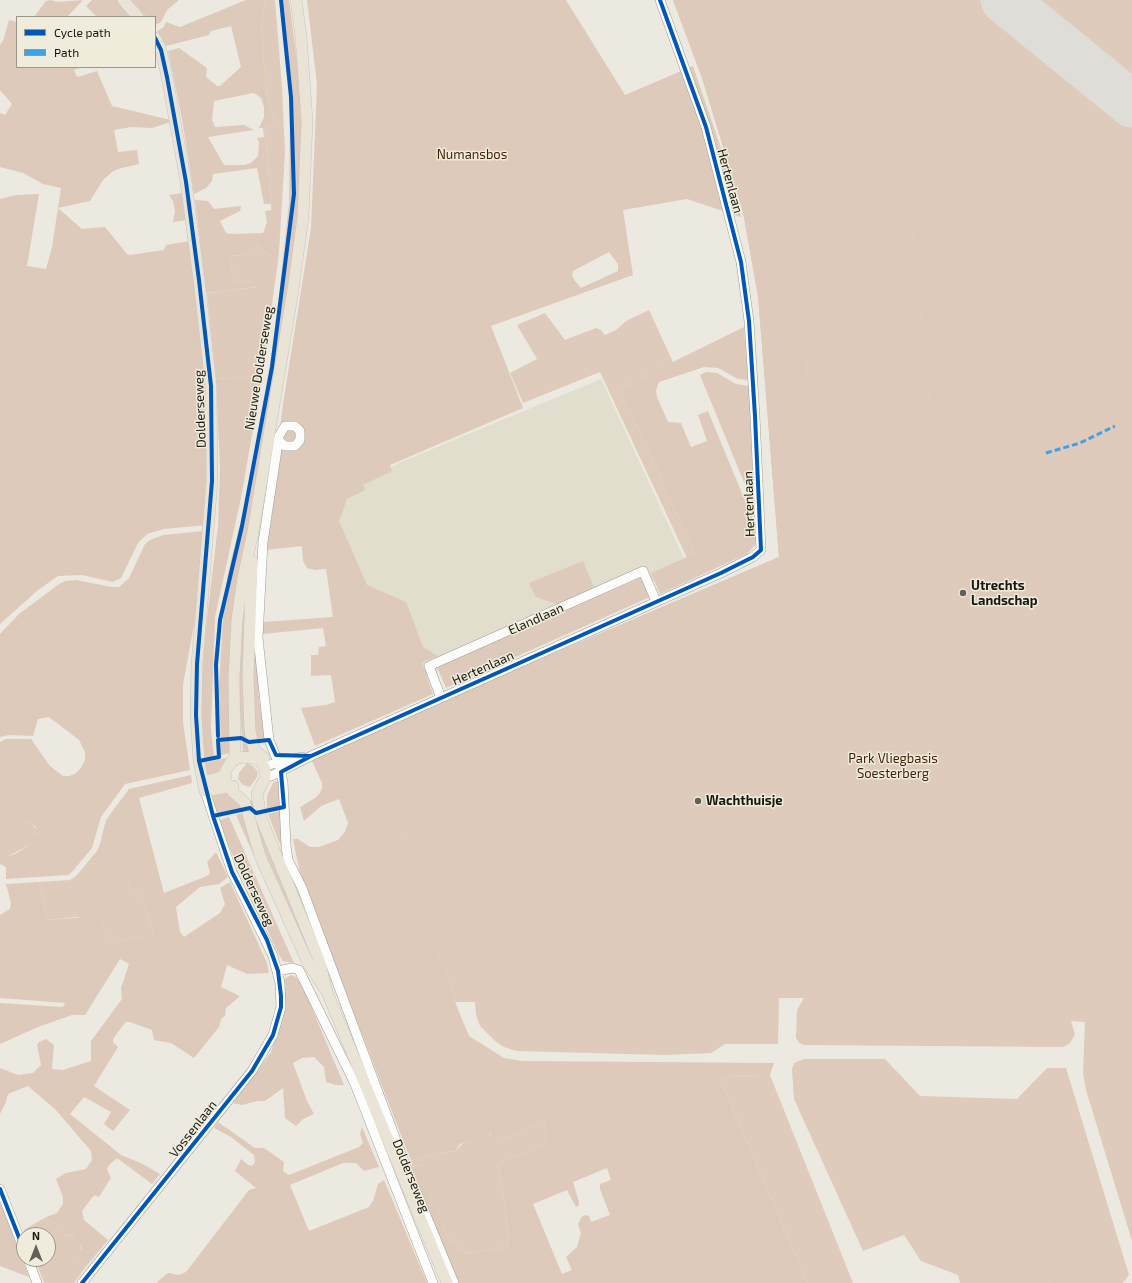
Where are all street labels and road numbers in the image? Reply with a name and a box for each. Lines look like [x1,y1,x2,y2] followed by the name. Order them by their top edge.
[714,147,746,215] street label: Hertenlaan
[241,305,277,431] street label: Nieuwe Dolderseweg
[191,370,209,448] street label: Dolderseweg
[740,471,758,537] street label: Hertenlaan
[506,600,566,638] street label: Elandlaan
[450,647,516,689] street label: Hertenlaan
[230,851,278,929] street label: Dolderseweg
[166,1097,220,1161] street label: Vossenlaan
[389,1137,433,1215] street label: Dolderseweg

